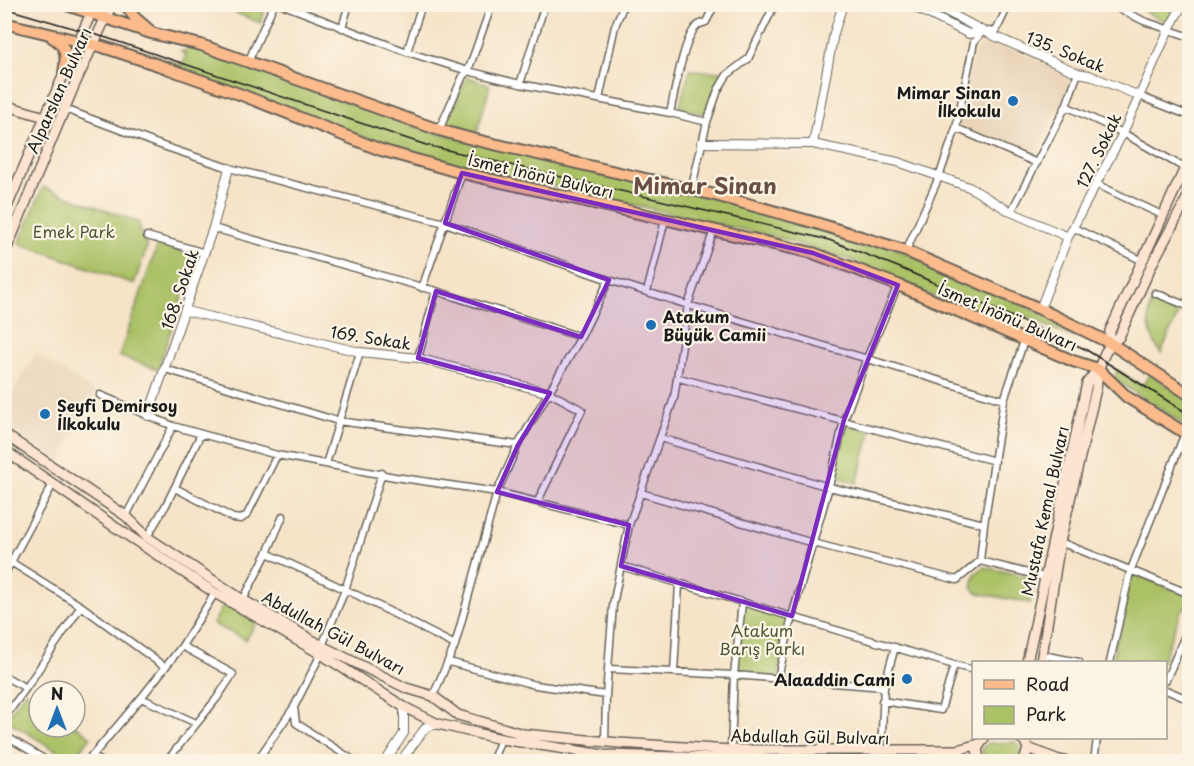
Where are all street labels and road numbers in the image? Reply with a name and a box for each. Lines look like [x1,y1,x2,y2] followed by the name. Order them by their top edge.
[19,23,97,157] street label: Alparslan Bulvarı
[1023,24,1109,78] street label: 135. Sokak
[1069,108,1127,192] street label: 127. Sokak
[466,147,616,203] street label: İsmet İnönü Bulvarı
[154,245,204,333] street label: 168. Sokak
[935,276,1081,356] street label: İsmet İnönü Bulvarı
[329,319,413,355] street label: 169. Sokak
[1014,424,1074,598] street label: Mustafa Kemal Bulvarı
[258,584,410,680] street label: Abdullah Gül Bulvarı
[730,723,890,749] street label: Abdullah Gül Bulvarı

